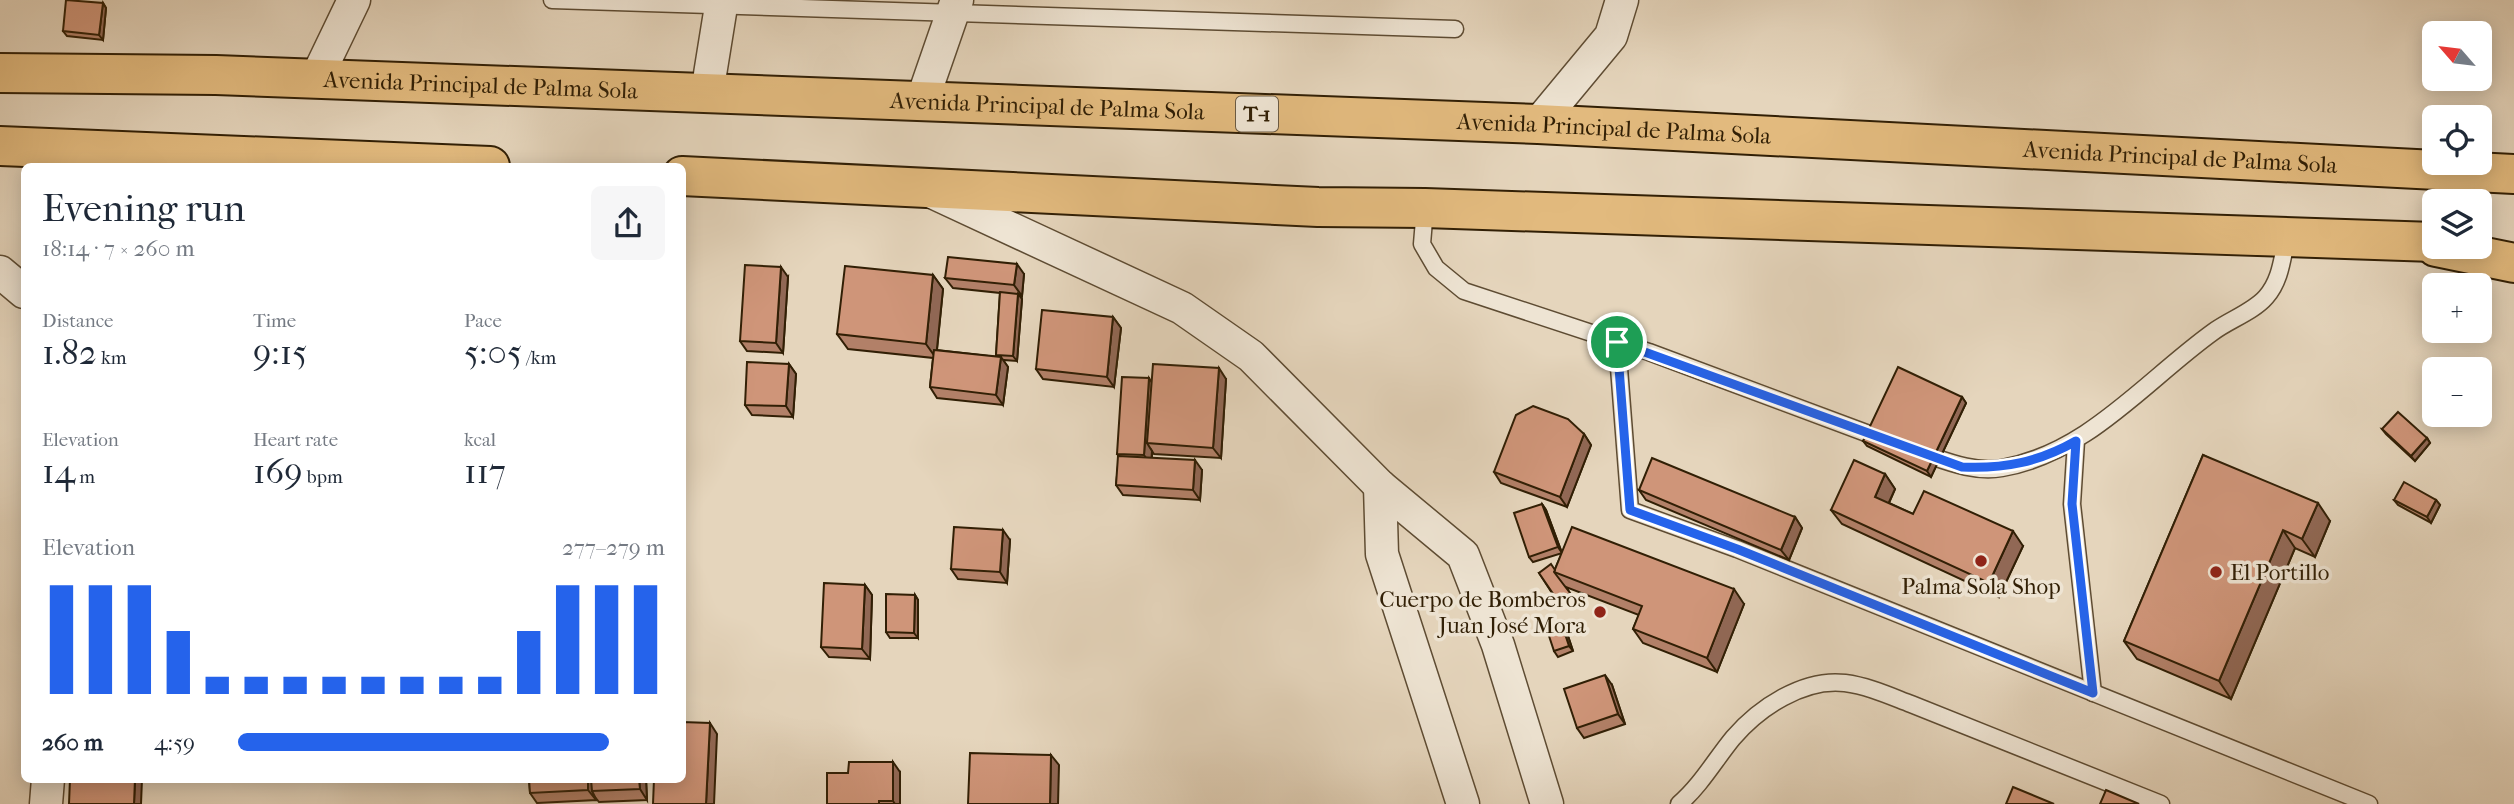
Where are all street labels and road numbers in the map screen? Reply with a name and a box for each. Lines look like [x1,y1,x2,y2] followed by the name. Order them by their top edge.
[322,66,639,105] street label: Avenida Principal de Palma Sola
[889,87,1206,126] street label: Avenida Principal de Palma Sola
[1236,96,1278,132] road number: T-1
[1455,108,1772,150] street label: Avenida Principal de Palma Sola
[2021,136,2338,179] street label: Avenida Principal de Palma Sola

